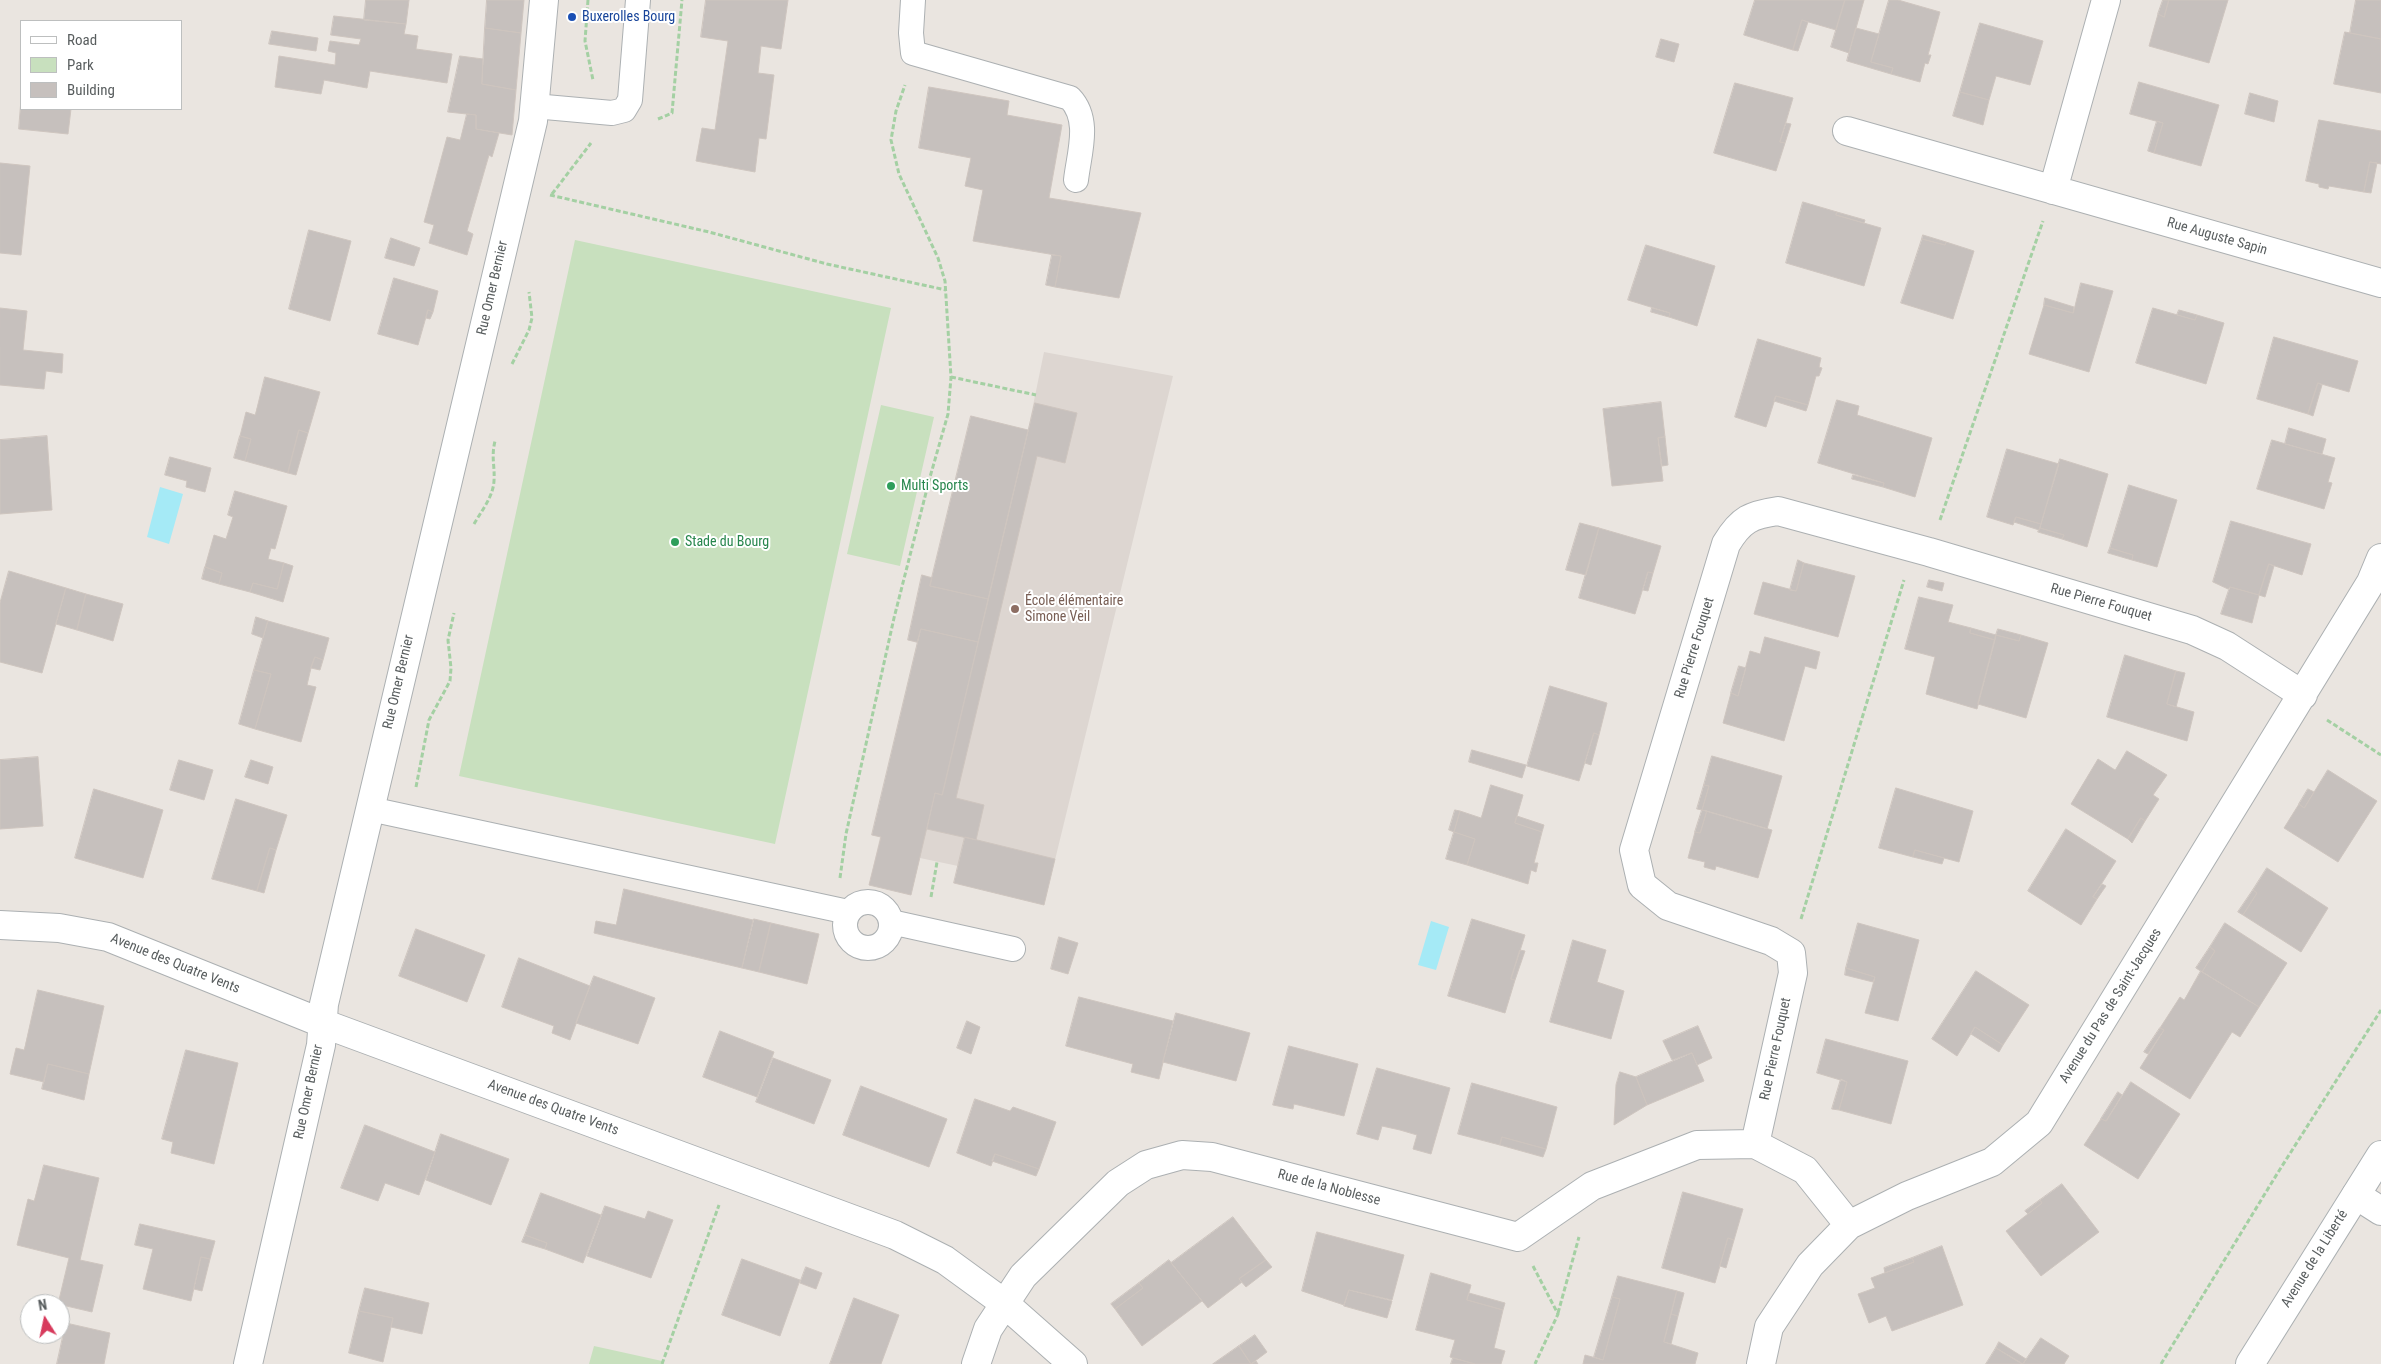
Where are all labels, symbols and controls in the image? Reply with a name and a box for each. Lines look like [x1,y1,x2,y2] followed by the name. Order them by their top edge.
[582,9,675,25] place label: Buxerolles Bourg
[566,11,578,23] marker: Buxerolles Bourg
[20,20,182,110] legend
[67,31,97,49] text: Road
[67,56,94,74] text: Park
[67,81,115,99] text: Building
[2165,215,2269,259] street label: Rue Auguste Sapin
[474,239,512,337] street label: Rue Omer Bernier
[901,478,968,494] place label: Multi Sports
[885,480,897,492] marker: Multi Sports
[685,534,769,550] place label: Stade du Bourg
[669,536,681,548] marker: Stade du Bourg
[2048,581,2154,625] street label: Rue Pierre Fouquet
[1025,593,1123,626] place label: École élémentaire Simone Veil
[1672,596,1718,700] street label: Rue Pierre Fouquet
[1009,603,1021,615] marker: École élémentaire Simone Veil
[380,633,418,731] street label: Rue Omer Bernier
[2056,925,2166,1087] street label: Avenue du Pas de Saint-Jacques
[108,930,242,998] street label: Avenue des Quatre Vents
[1757,996,1795,1102] street label: Rue Pierre Fouquet
[291,1043,327,1141] street label: Rue Omer Bernier
[485,1077,621,1139] street label: Avenue des Quatre Vents
[1276,1166,1382,1210] street label: Rue de la Noblesse
[2278,1207,2352,1311] street label: Avenue de la Liberté
[20,1294,70,1344] north arrow
[37,1297,48,1314] text: N

